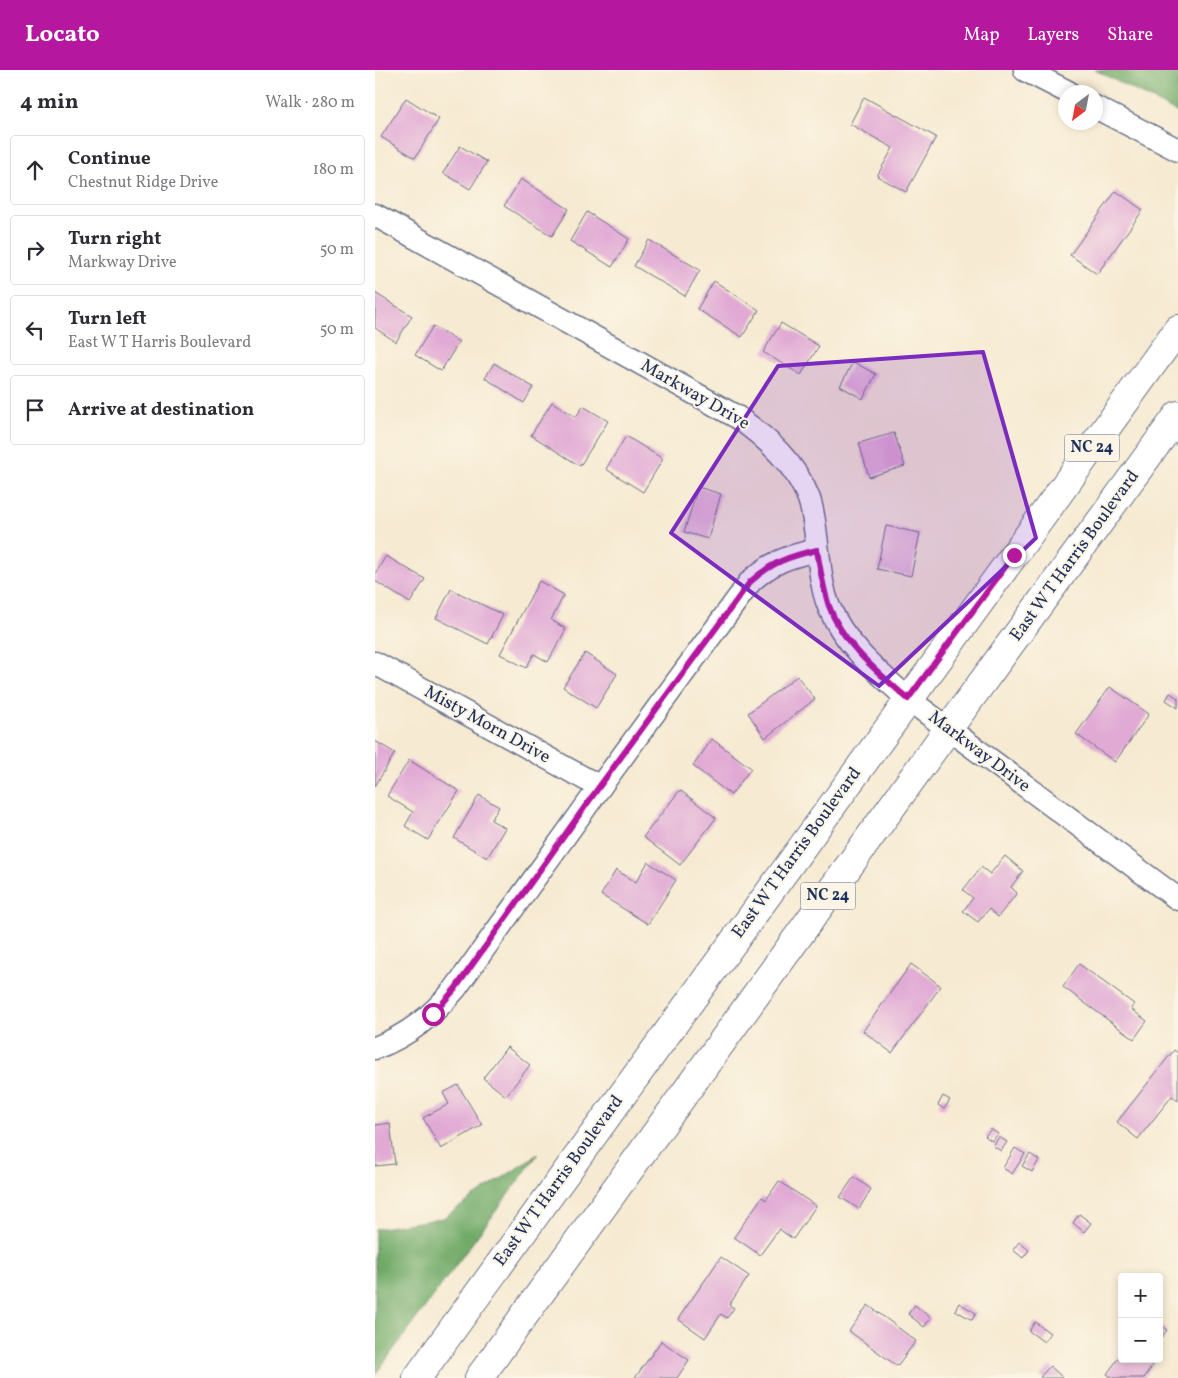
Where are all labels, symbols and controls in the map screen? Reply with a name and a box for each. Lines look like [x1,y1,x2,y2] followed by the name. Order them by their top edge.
[25,18,100,52] text: Locato
[963,23,999,48] text: Map
[1027,23,1079,48] text: Layers
[1107,23,1153,48] text: Share
[1058,85,1103,130] north arrow
[20,88,79,117] text: 4 min
[265,92,355,114] text: Walk · 280 m
[68,146,151,172] text: Continue
[21,156,49,184] icon: ahead
[313,159,354,181] text: 180 m
[68,172,218,194] text: Chestnut Ridge Drive
[68,226,161,252] text: Turn right
[21,236,49,264] icon: right
[320,239,354,261] text: 50 m
[68,252,177,274] text: Markway Drive
[68,306,147,332] text: Turn left
[21,316,49,344] icon: left
[320,319,354,341] text: 50 m
[68,332,251,354] text: East W T Harris Boulevard
[636,354,754,436] street label: Markway Drive
[21,396,49,424] icon: arrive
[68,397,254,423] text: Arrive at destination
[1065,434,1119,462] road number: NC 24
[1004,465,1146,647] street label: East W T Harris Boulevard
[1003,544,1026,567] route end
[419,680,555,770] street label: Misty Morn Drive
[923,705,1035,799] street label: Markway Drive
[726,762,868,944] street label: East W T Harris Boulevard
[801,882,855,909] road number: NC 24
[422,1003,445,1026] route start
[488,1090,630,1272] street label: East W T Harris Boulevard
[1118,1273,1163,1363] map controls
[1118,1273,1163,1318] button: +
[1118,1318,1163,1363] button: −

